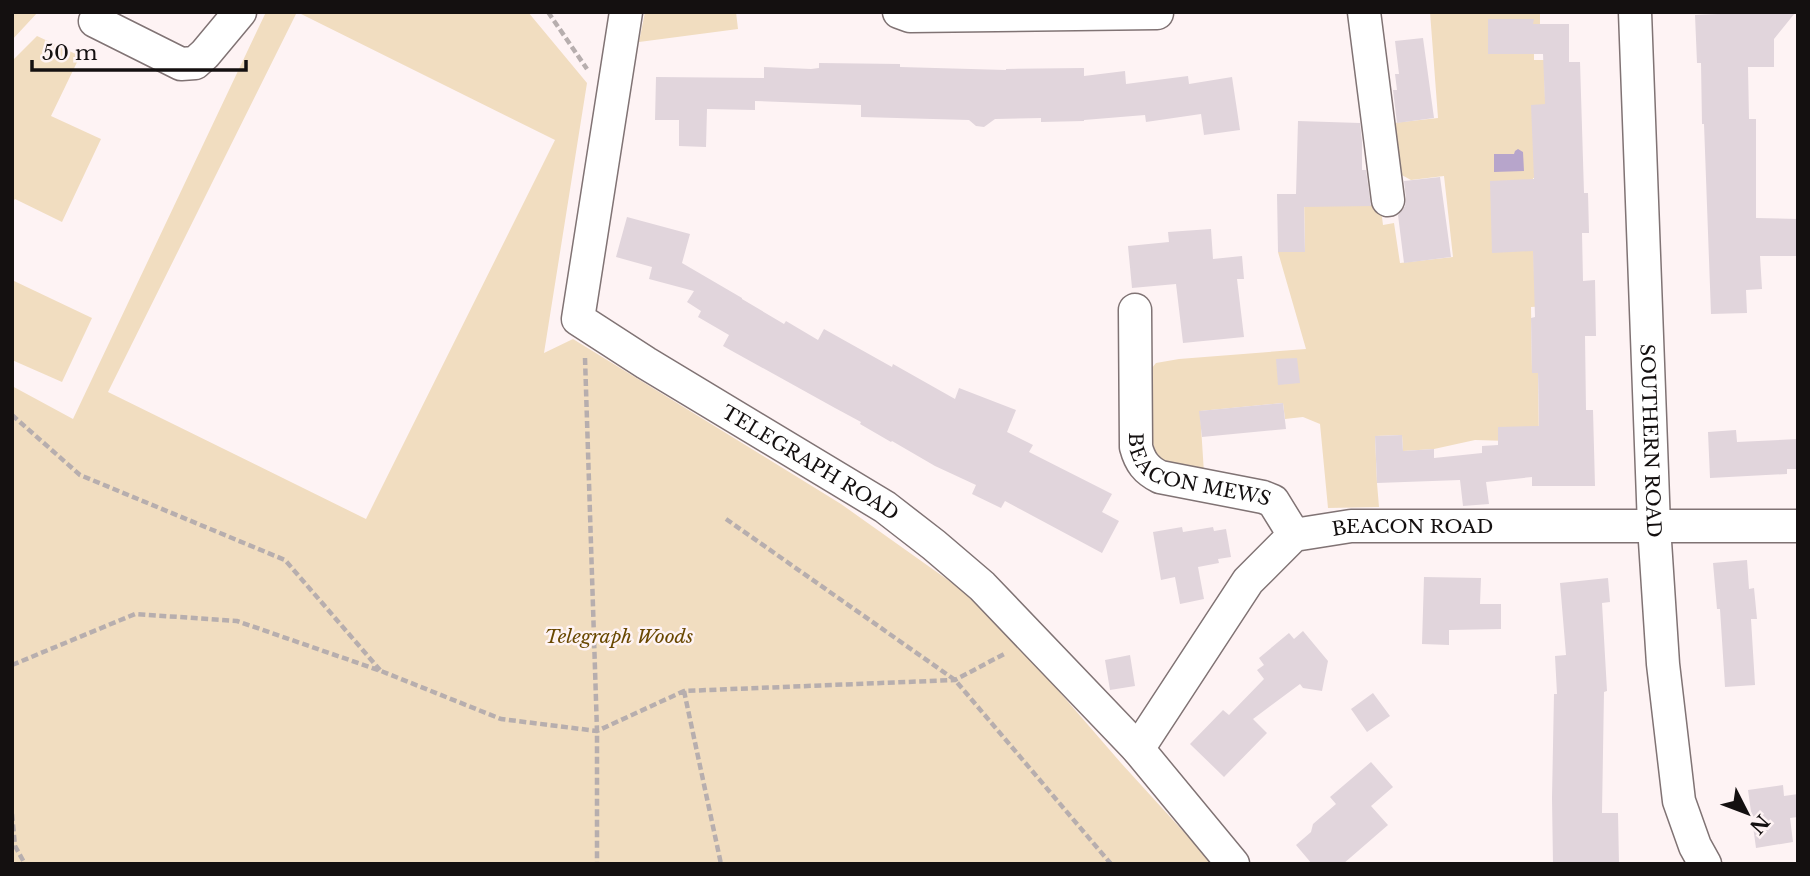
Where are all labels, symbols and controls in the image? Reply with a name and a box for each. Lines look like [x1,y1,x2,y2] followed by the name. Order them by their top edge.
[32,28,245,72] scale bar
[42,40,98,66] text: 50 m
[1635,343,1666,538] street label: SOUTHERN ROAD
[718,401,903,525] street label: TELEGRAPH ROAD
[1124,432,1274,511] street label: BEACON MEWS
[1330,515,1493,541] street label: BEACON ROAD
[545,625,693,648] park label: Telegraph Woods
[1712,778,1782,848] north arrow
[1745,810,1774,838] text: N

